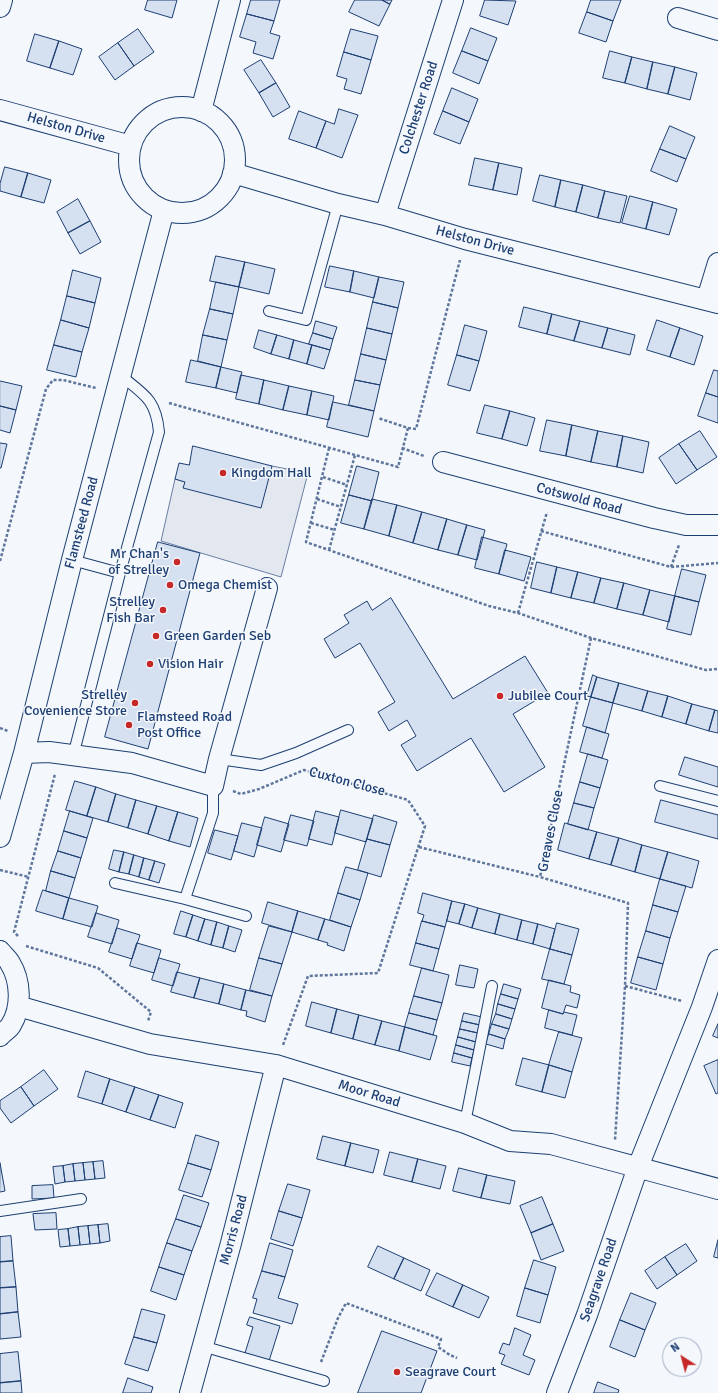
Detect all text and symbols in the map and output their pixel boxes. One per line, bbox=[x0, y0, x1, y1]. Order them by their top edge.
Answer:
street label: Colchester Road bbox=[396, 59, 442, 157]
street label: Helston Drive bbox=[25, 109, 107, 147]
street label: Helston Drive bbox=[434, 222, 516, 260]
place label: Kingdom Hall bbox=[231, 465, 312, 481]
marker: Kingdom Hall bbox=[218, 468, 228, 478]
street label: Flamsteed Road bbox=[62, 475, 102, 571]
street label: Cotswold Road bbox=[534, 479, 624, 519]
place label: Mr Chan's of Strelley bbox=[108, 546, 169, 578]
marker: Mr Chan's of Strelley bbox=[172, 557, 182, 567]
place label: Omega Chemist bbox=[178, 577, 272, 593]
marker: Omega Chemist bbox=[165, 580, 175, 590]
place label: Strelley Fish Bar bbox=[106, 594, 155, 626]
marker: Strelley Fish Bar bbox=[158, 605, 168, 615]
place label: Green Garden Seb bbox=[164, 628, 271, 644]
marker: Green Garden Seb bbox=[151, 631, 161, 641]
place label: Vision Hair bbox=[158, 656, 223, 672]
marker: Vision Hair bbox=[145, 659, 155, 669]
place label: Strelley Covenience Store bbox=[24, 687, 127, 720]
place label: Jubilee Court bbox=[508, 688, 588, 704]
marker: Jubilee Court bbox=[495, 691, 505, 701]
marker: Strelley Covenience Store bbox=[130, 698, 140, 708]
place label: Flamsteed Road Post Office bbox=[137, 709, 232, 742]
marker: Flamsteed Road Post Office bbox=[124, 720, 134, 730]
street label: Cuxton Close bbox=[307, 764, 387, 800]
street label: Greaves Close bbox=[535, 789, 567, 873]
street label: Moor Road bbox=[336, 1077, 402, 1111]
street label: Morris Road bbox=[217, 1193, 251, 1267]
street label: Seagrave Road bbox=[577, 1236, 621, 1324]
north arrow bbox=[662, 1337, 702, 1377]
text: N bbox=[668, 1340, 682, 1355]
place label: Seagrave Court bbox=[405, 1364, 496, 1380]
marker: Seagrave Court bbox=[392, 1367, 402, 1377]

